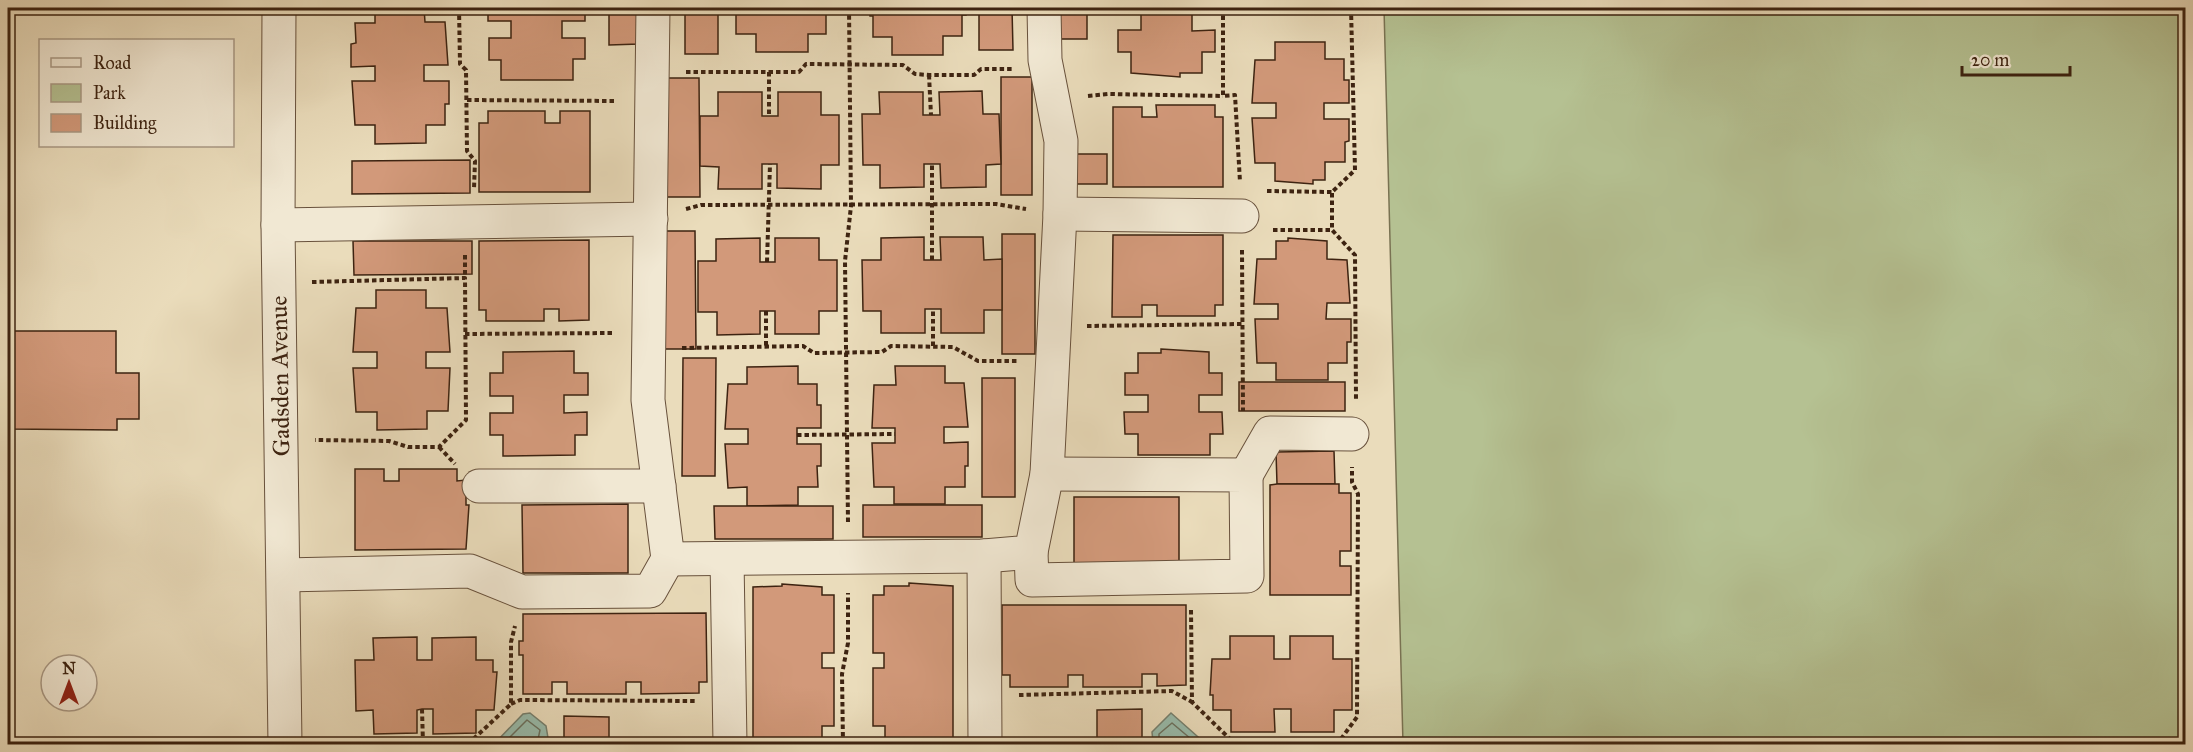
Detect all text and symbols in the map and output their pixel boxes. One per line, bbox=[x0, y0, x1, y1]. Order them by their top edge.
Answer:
legend bbox=[39, 39, 234, 147]
scale bar bbox=[1962, 39, 2070, 77]
text: 20 m bbox=[1971, 49, 2009, 71]
text: Road bbox=[93, 52, 131, 74]
text: Park bbox=[93, 82, 126, 104]
text: Building bbox=[93, 112, 157, 135]
street label: Gadsden Avenue bbox=[264, 295, 296, 457]
north arrow bbox=[39, 653, 99, 713]
text: N bbox=[62, 659, 76, 678]

